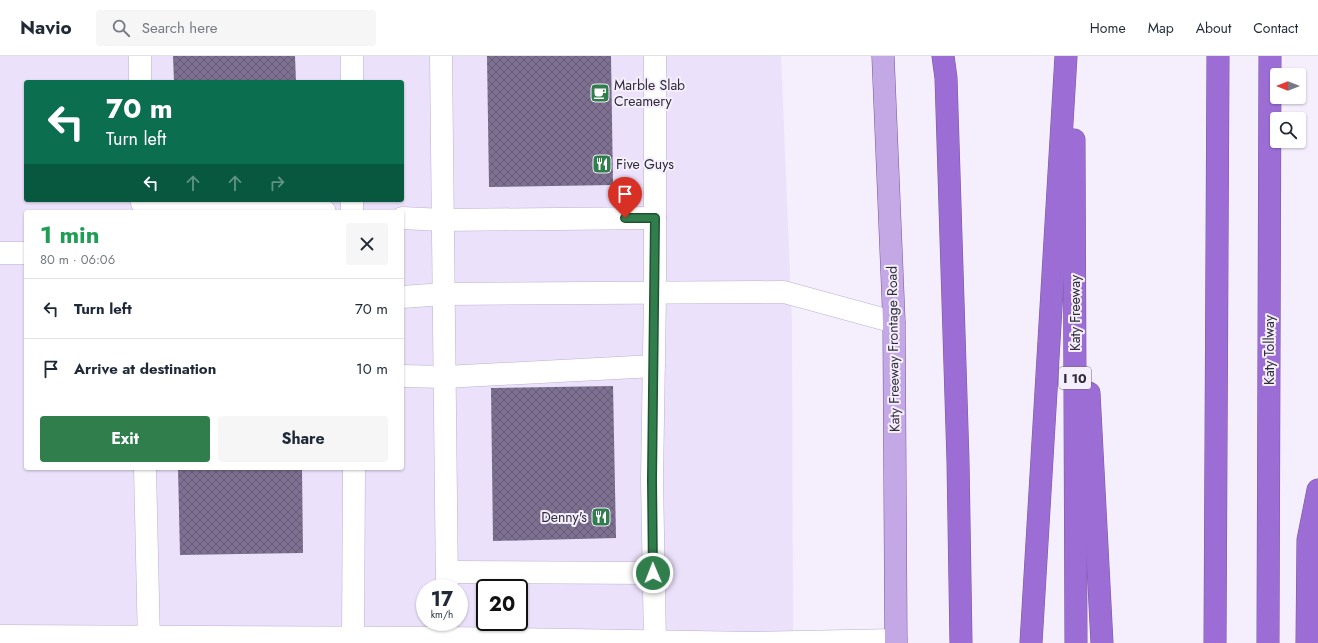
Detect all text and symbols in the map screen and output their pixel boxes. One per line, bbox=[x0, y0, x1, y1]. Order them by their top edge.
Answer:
search box bbox=[96, 10, 376, 46]
text: Navio bbox=[20, 14, 72, 41]
icon: search bbox=[110, 17, 132, 39]
text: Search here bbox=[142, 17, 218, 39]
text: Home bbox=[1090, 18, 1126, 38]
text: Map bbox=[1148, 18, 1174, 38]
text: About bbox=[1196, 18, 1231, 38]
text: Contact bbox=[1253, 18, 1298, 38]
north arrow bbox=[1270, 68, 1306, 104]
map controls bbox=[1270, 68, 1306, 148]
place label: Marble Slab Creamery bbox=[614, 75, 685, 111]
cafe icon: Marble Slab Creamery bbox=[589, 82, 611, 104]
text: 70 m bbox=[106, 88, 173, 129]
icon: left bbox=[40, 96, 92, 148]
button: search bbox=[1270, 112, 1306, 148]
text: Turn left bbox=[106, 126, 166, 152]
restaurant icon: Five Guys bbox=[591, 153, 613, 175]
place label: Five Guys bbox=[616, 154, 674, 174]
icon: left bbox=[140, 172, 162, 194]
icon: ahead bbox=[182, 172, 204, 194]
icon: ahead bbox=[224, 172, 246, 194]
icon: right bbox=[266, 172, 288, 194]
pin bbox=[608, 177, 642, 218]
icon: arrive bbox=[614, 183, 636, 205]
text: 1 min bbox=[40, 217, 100, 252]
button: close bbox=[346, 223, 388, 265]
text: 80 m · 06:06 bbox=[40, 250, 115, 269]
street label: Katy Freeway Frontage Road bbox=[882, 266, 904, 432]
street label: Katy Freeway bbox=[1065, 274, 1085, 351]
icon: left bbox=[40, 298, 62, 320]
text: Turn left bbox=[74, 298, 132, 320]
text: 70 m bbox=[355, 298, 388, 320]
street label: Katy Tollway bbox=[1259, 314, 1279, 385]
icon: arrive bbox=[40, 358, 62, 380]
text: Arrive at destination bbox=[74, 358, 216, 380]
text: 10 m bbox=[356, 358, 388, 380]
road number: I 10 bbox=[1059, 367, 1091, 389]
button: Exit bbox=[40, 416, 210, 462]
button: Share bbox=[218, 416, 388, 462]
restaurant icon: Denny's bbox=[590, 506, 612, 528]
place label: Denny's bbox=[541, 507, 587, 527]
position arrow bbox=[632, 552, 674, 594]
speed limit sign: 20 bbox=[476, 579, 528, 631]
text: 17 bbox=[431, 585, 453, 614]
text: km/h bbox=[431, 607, 453, 622]

